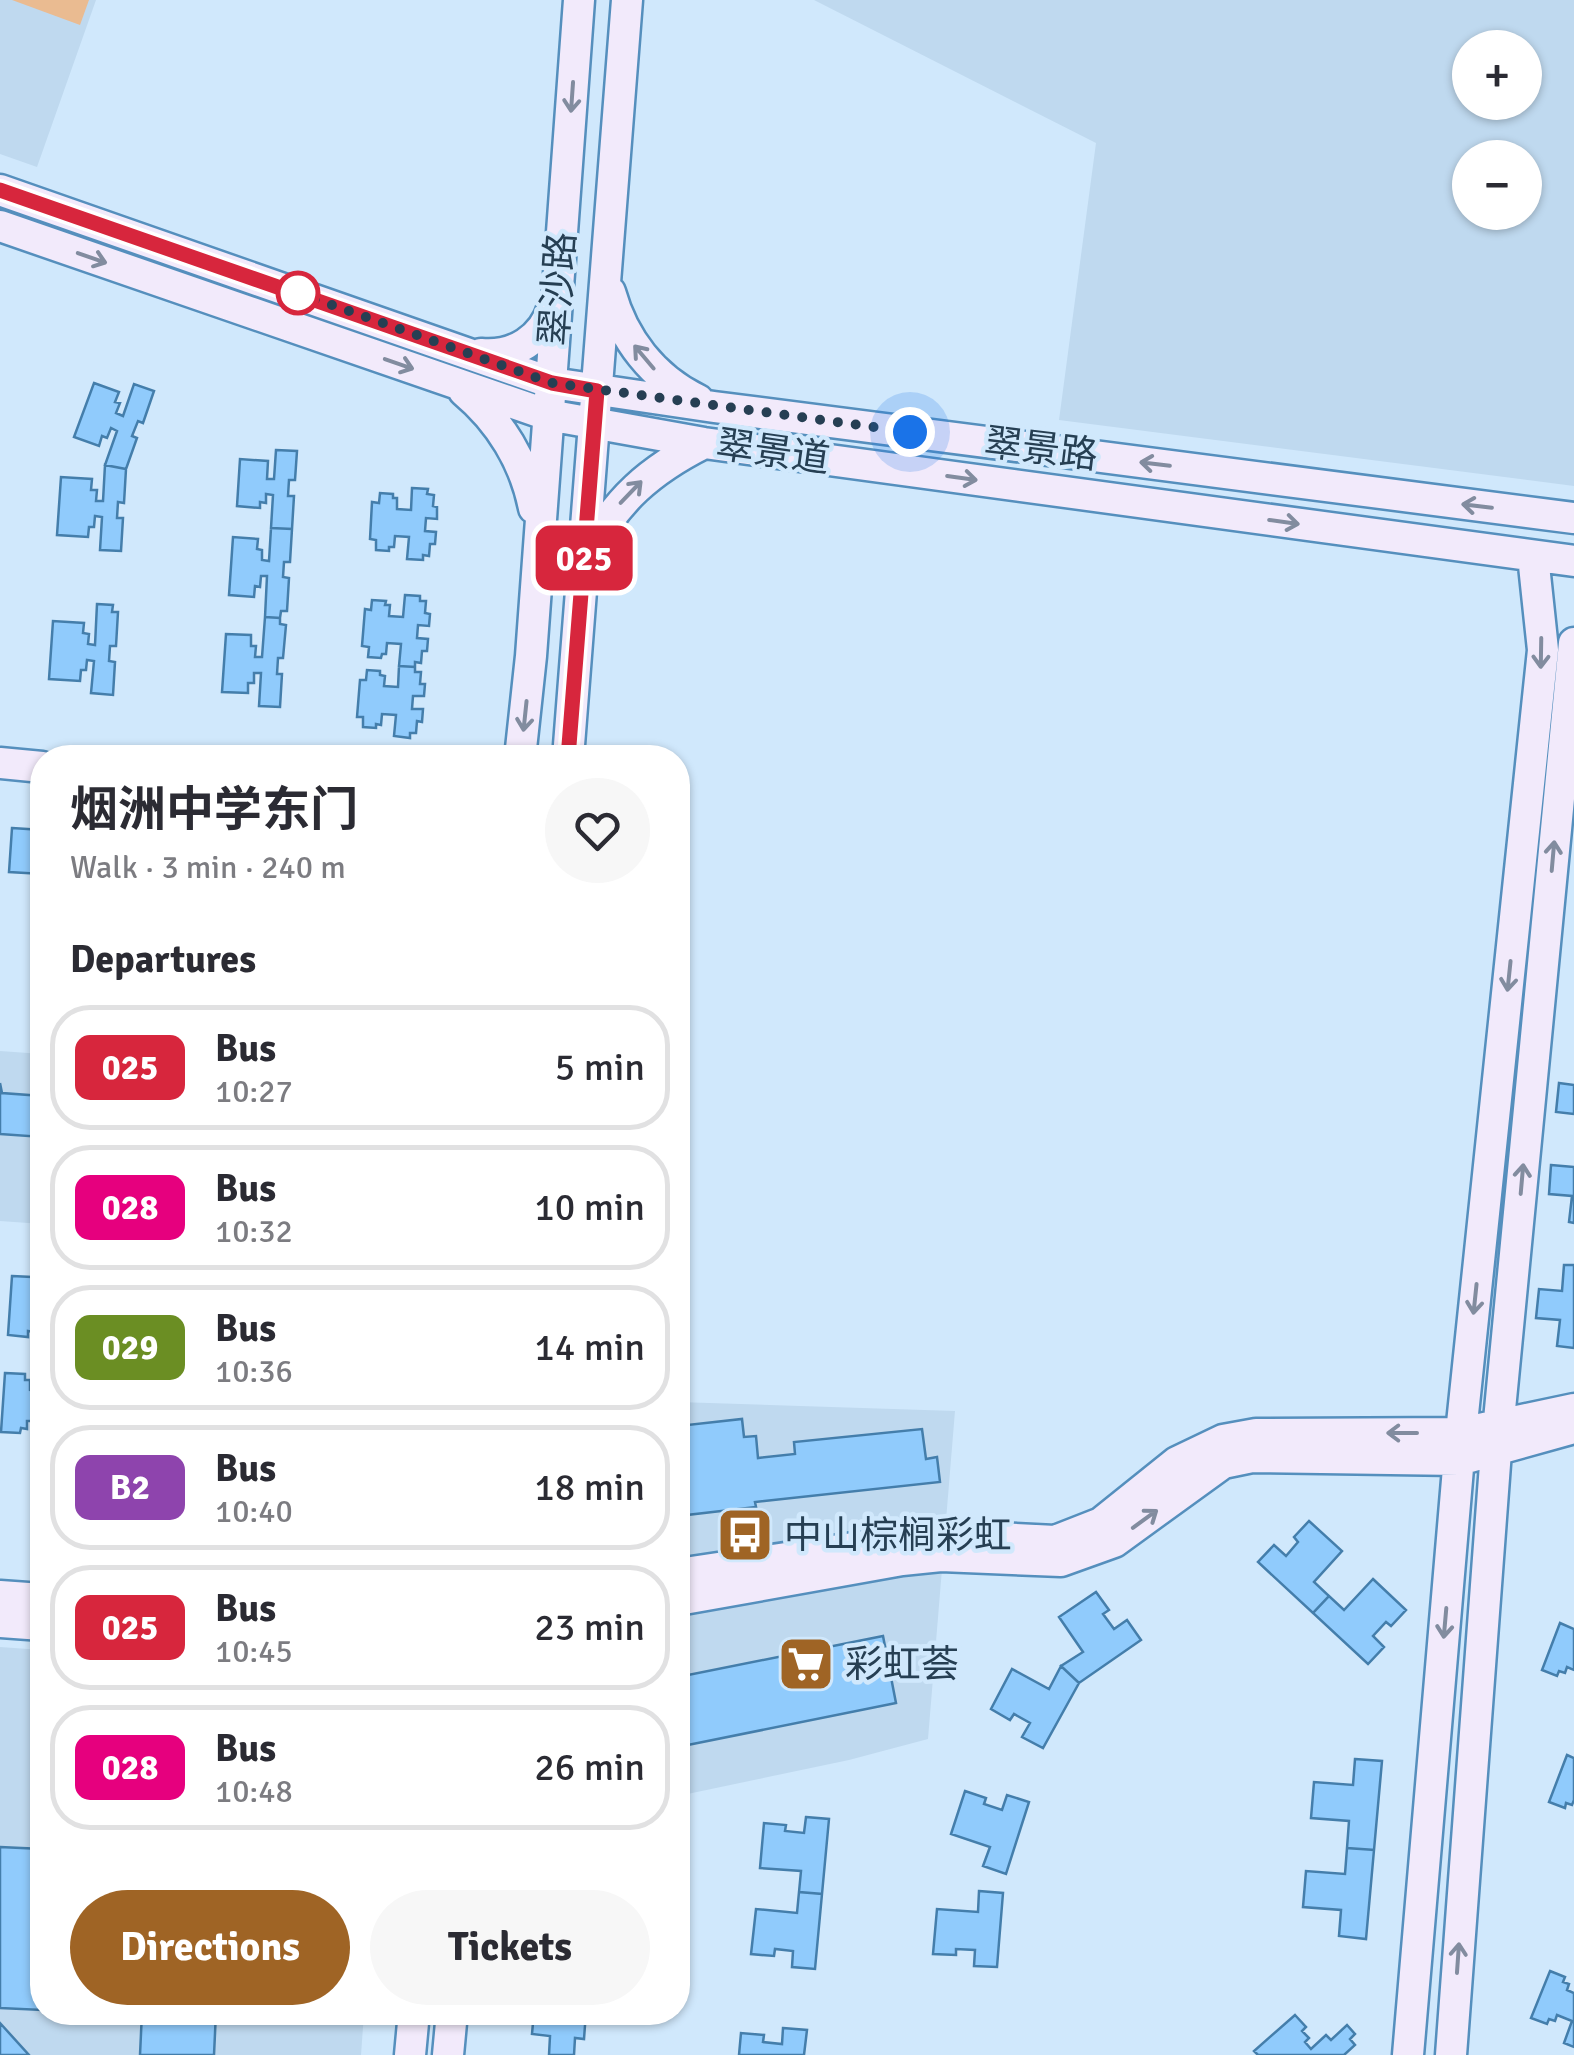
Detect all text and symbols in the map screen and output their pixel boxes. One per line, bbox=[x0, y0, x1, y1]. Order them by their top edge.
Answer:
map controls bbox=[1452, 30, 1542, 230]
button: + bbox=[1452, 30, 1542, 120]
one-way arrow bbox=[562, 81, 581, 113]
button: − bbox=[1452, 140, 1542, 230]
street label: 翠沙路 bbox=[531, 230, 585, 348]
one-way arrow bbox=[76, 250, 107, 268]
unlabelled marker bbox=[277, 272, 319, 314]
one-way arrow bbox=[633, 345, 655, 371]
one-way arrow bbox=[383, 356, 414, 374]
your location bbox=[885, 407, 935, 457]
street label: 翠景路 bbox=[982, 419, 1100, 479]
street label: 翠景道 bbox=[713, 421, 833, 483]
one-way arrow bbox=[1139, 454, 1172, 473]
one-way arrow bbox=[945, 469, 977, 488]
one-way arrow bbox=[619, 481, 643, 505]
one-way arrow bbox=[1462, 496, 1494, 514]
one-way arrow bbox=[1267, 513, 1299, 532]
line badge: 025 bbox=[526, 526, 642, 590]
text: 025 bbox=[556, 537, 612, 580]
one-way arrow bbox=[1532, 636, 1550, 668]
one-way arrow bbox=[515, 699, 534, 731]
button: heart bbox=[545, 778, 650, 883]
text: 烟洲中学东门 bbox=[70, 781, 358, 840]
one-way arrow bbox=[1544, 840, 1563, 872]
text: Walk · 3 min · 240 m bbox=[70, 848, 346, 887]
text: Departures bbox=[70, 936, 256, 983]
one-way arrow bbox=[1499, 959, 1518, 992]
text: Bus bbox=[215, 1025, 276, 1072]
text: 5 min bbox=[555, 1044, 645, 1091]
text: 025 bbox=[102, 1046, 158, 1089]
text: 10:27 bbox=[215, 1072, 293, 1111]
one-way arrow bbox=[1513, 1164, 1532, 1196]
text: Bus bbox=[215, 1165, 276, 1212]
text: 10 min bbox=[534, 1184, 645, 1231]
text: 028 bbox=[102, 1186, 158, 1229]
text: 10:32 bbox=[215, 1212, 293, 1251]
one-way arrow bbox=[1465, 1283, 1484, 1315]
text: Bus bbox=[215, 1305, 276, 1352]
text: 14 min bbox=[534, 1324, 645, 1371]
text: 029 bbox=[102, 1326, 158, 1369]
text: 10:36 bbox=[215, 1352, 293, 1391]
one-way arrow bbox=[1387, 1424, 1419, 1443]
text: Bus bbox=[215, 1445, 276, 1492]
text: 18 min bbox=[534, 1464, 645, 1511]
text: B2 bbox=[110, 1466, 150, 1509]
text: 10:40 bbox=[215, 1492, 293, 1531]
bus stop icon: 中山棕榈彩虹 bbox=[715, 1505, 775, 1565]
one-way arrow bbox=[1131, 1509, 1158, 1530]
place label: 中山棕榈彩虹 bbox=[784, 1512, 1012, 1559]
text: Bus bbox=[215, 1585, 276, 1632]
text: 23 min bbox=[534, 1604, 645, 1651]
text: 025 bbox=[102, 1606, 158, 1649]
one-way arrow bbox=[1436, 1606, 1455, 1638]
text: 10:45 bbox=[215, 1632, 293, 1671]
supermarket icon: 彩虹荟 bbox=[776, 1634, 836, 1694]
place label: 彩虹荟 bbox=[845, 1641, 959, 1688]
text: Bus bbox=[215, 1725, 276, 1772]
text: 26 min bbox=[534, 1744, 645, 1791]
text: 028 bbox=[102, 1746, 158, 1789]
text: 10:48 bbox=[215, 1772, 293, 1811]
button: Directions bbox=[70, 1890, 350, 2005]
button: Tickets bbox=[370, 1890, 650, 2005]
one-way arrow bbox=[1449, 1942, 1468, 1974]

